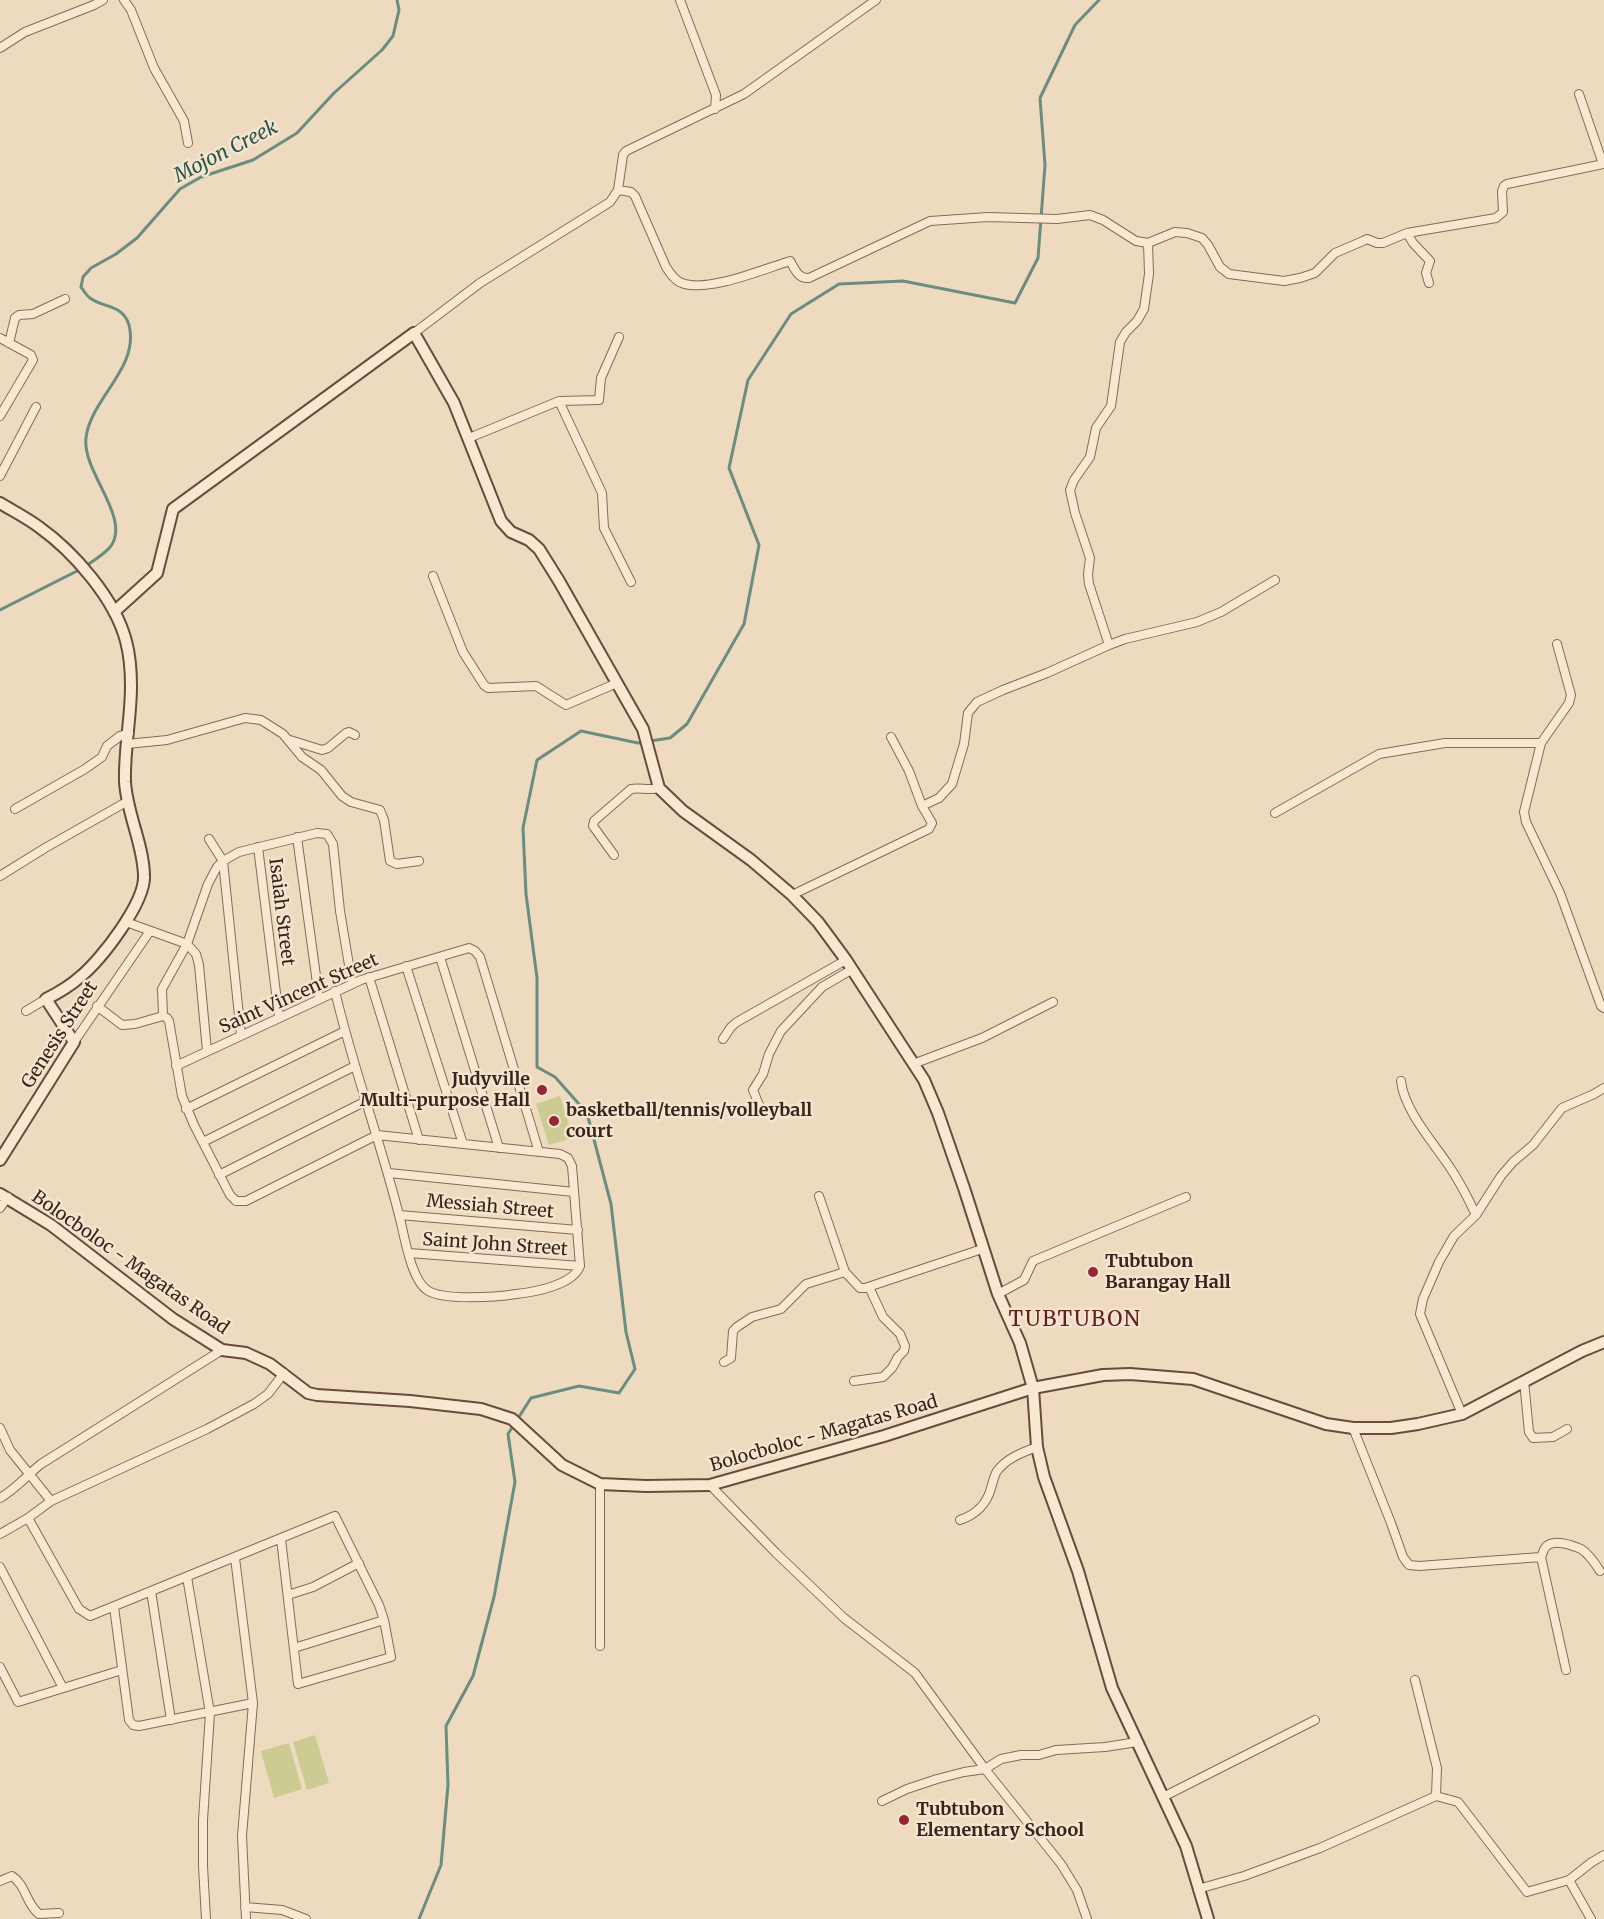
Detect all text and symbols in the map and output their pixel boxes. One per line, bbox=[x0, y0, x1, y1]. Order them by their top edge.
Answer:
water label: Mojon Creek bbox=[170, 116, 282, 188]
street label: Isaiah Street bbox=[264, 857, 298, 967]
street label: Saint Vincent Street bbox=[216, 949, 382, 1039]
street label: Genesis Street bbox=[17, 977, 103, 1093]
place label: Judyville Multi-purpose Hall bbox=[360, 1069, 530, 1112]
marker: Judyville Multi-purpose Hall bbox=[535, 1083, 549, 1097]
place label: basketball/tennis/volleyball court bbox=[566, 1100, 812, 1142]
marker: basketball/tennis/volleyball court bbox=[547, 1114, 561, 1128]
street label: Bolocboloc - Magatas Road bbox=[27, 1187, 233, 1339]
street label: Messiah Street bbox=[425, 1191, 555, 1223]
street label: Saint John Street bbox=[422, 1229, 568, 1261]
place label: Tubtubon Barangay Hall bbox=[1105, 1251, 1231, 1294]
marker: Tubtubon Barangay Hall bbox=[1086, 1265, 1100, 1279]
district label: TUBTUBON bbox=[1009, 1307, 1141, 1333]
street label: Bolocboloc - Magatas Road bbox=[708, 1391, 940, 1477]
place label: Tubtubon Elementary School bbox=[916, 1799, 1084, 1842]
marker: Tubtubon Elementary School bbox=[897, 1813, 911, 1827]

